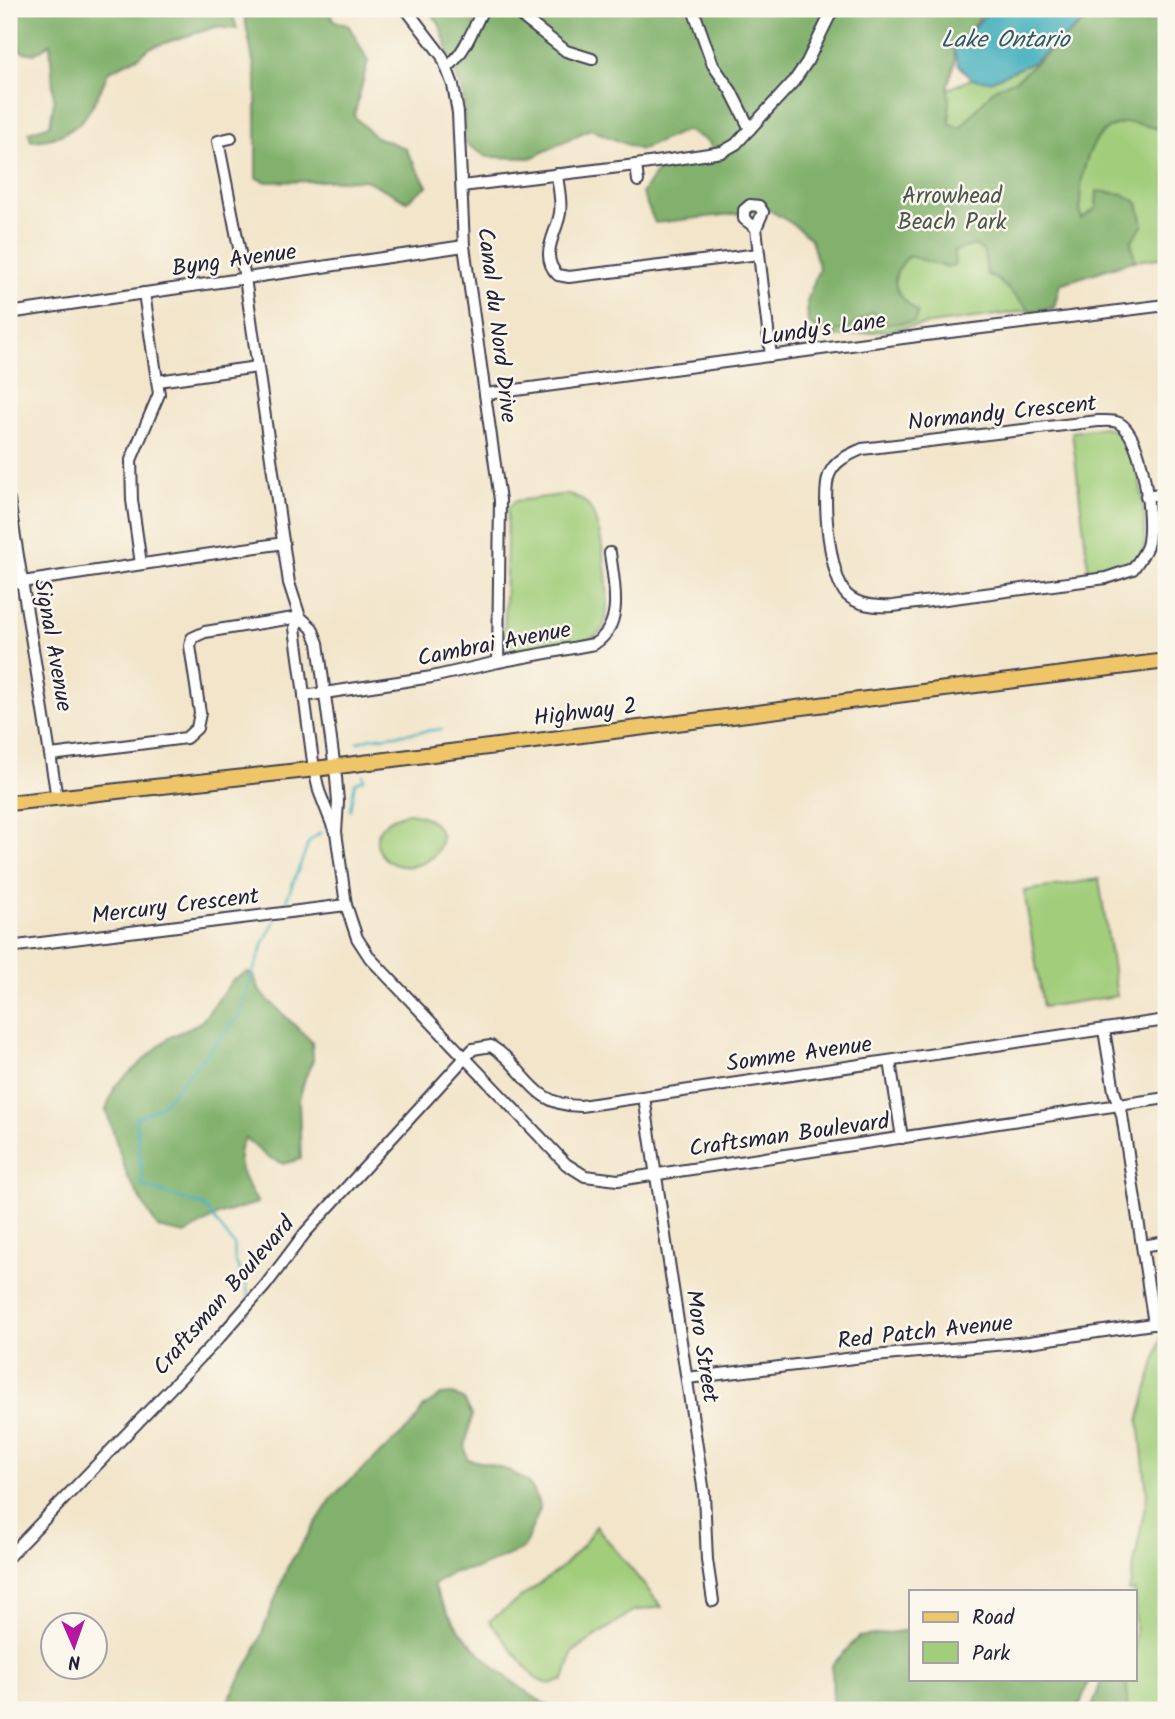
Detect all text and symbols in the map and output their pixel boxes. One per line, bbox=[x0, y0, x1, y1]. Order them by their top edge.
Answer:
water label: Lake Ontario bbox=[941, 21, 1071, 60]
park label: Arrowhead Beach Park bbox=[897, 179, 1007, 241]
street label: Canal du Nord Drive bbox=[466, 226, 526, 425]
street label: Byng Avenue bbox=[170, 234, 299, 288]
street label: Lundy's Lane bbox=[758, 303, 888, 357]
street label: Normandy Crescent bbox=[906, 386, 1100, 442]
street label: Signal Avenue bbox=[23, 576, 81, 715]
street label: Cambrai Avenue bbox=[414, 612, 574, 677]
street label: Highway 2 bbox=[532, 689, 639, 737]
street label: Mercury Crescent bbox=[90, 879, 262, 935]
street label: Somme Avenue bbox=[724, 1027, 874, 1083]
street label: Craftsman Boulevard bbox=[687, 1104, 892, 1168]
street label: Craftsman Boulevard bbox=[145, 1208, 305, 1384]
street label: Moro Street bbox=[674, 1287, 728, 1407]
street label: Red Patch Avenue bbox=[836, 1306, 1015, 1360]
legend bbox=[909, 1590, 1136, 1680]
text: Road bbox=[972, 1602, 1015, 1635]
north arrow bbox=[38, 1610, 108, 1680]
text: Park bbox=[972, 1638, 1010, 1671]
text: N bbox=[68, 1646, 81, 1676]

